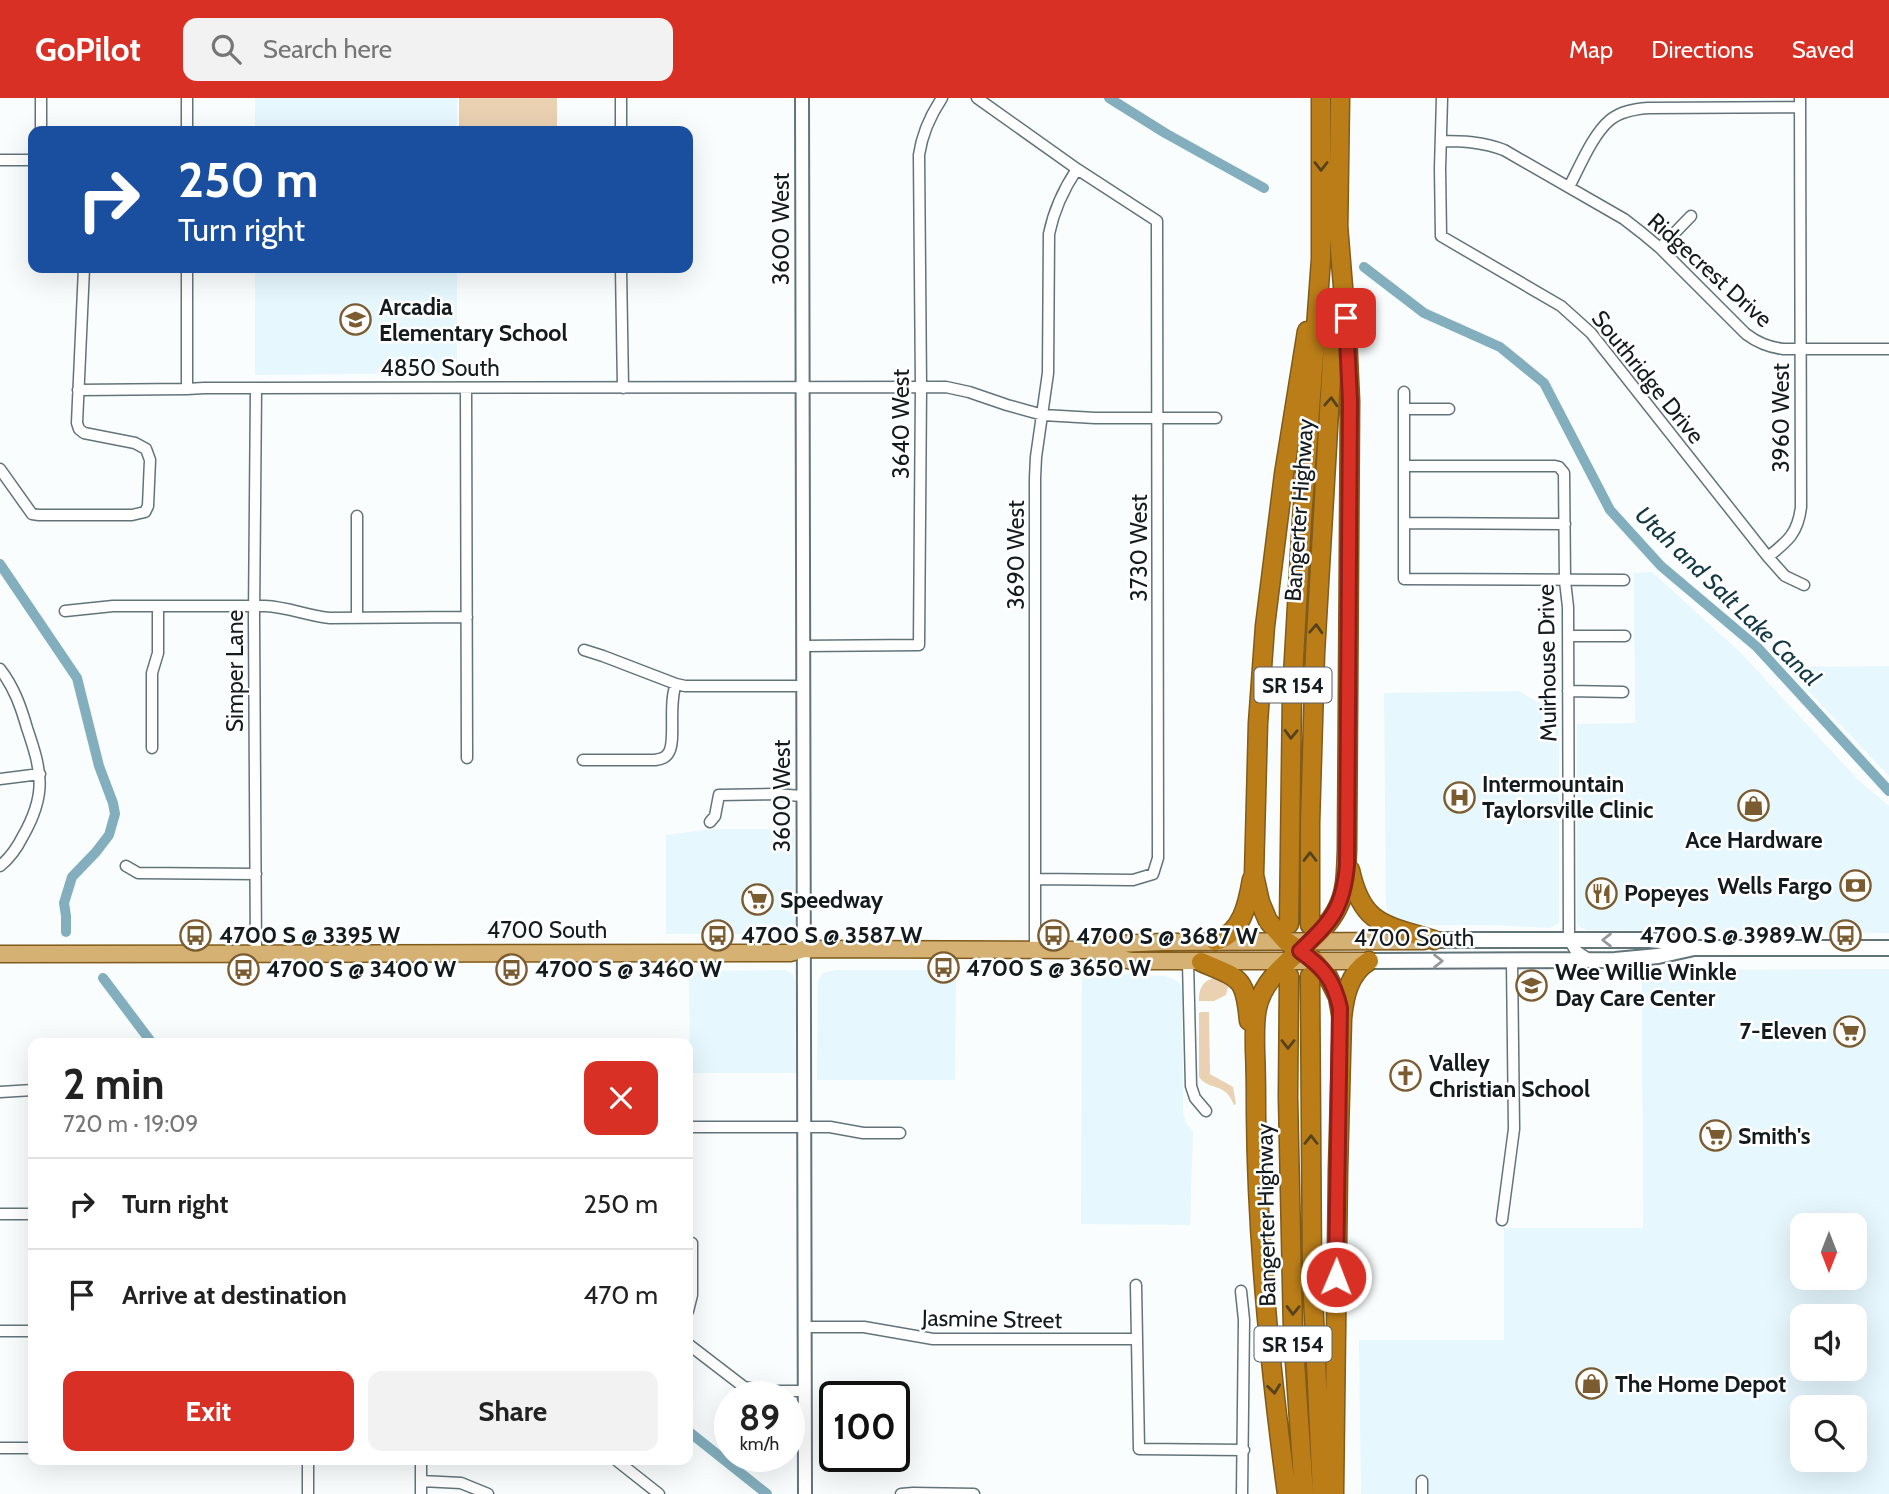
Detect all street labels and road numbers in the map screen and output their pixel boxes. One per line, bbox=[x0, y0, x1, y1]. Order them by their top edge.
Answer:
street label: 3600 West bbox=[767, 172, 795, 285]
street label: Ridgecrest Drive bbox=[1642, 207, 1778, 333]
street label: Southridge Drive bbox=[1586, 305, 1710, 449]
street label: 4850 South bbox=[380, 354, 500, 382]
street label: 3960 West bbox=[1767, 363, 1795, 473]
street label: 3640 West bbox=[887, 369, 915, 479]
street label: Bangerter Highway bbox=[1279, 417, 1319, 602]
street label: 3730 West bbox=[1125, 494, 1153, 602]
street label: 3690 West bbox=[1002, 500, 1030, 610]
street label: Muirhouse Drive bbox=[1532, 584, 1562, 742]
street label: Simper Lane bbox=[221, 609, 249, 732]
road number: SR 154 bbox=[1254, 668, 1332, 702]
street label: 3600 West bbox=[768, 739, 796, 852]
street label: 4700 South bbox=[487, 916, 607, 944]
street label: 4700 South bbox=[1354, 924, 1474, 952]
street label: Bangerter Highway bbox=[1250, 1123, 1282, 1307]
street label: Jasmine Street bbox=[921, 1304, 1063, 1334]
road number: SR 154 bbox=[1254, 1326, 1332, 1362]

